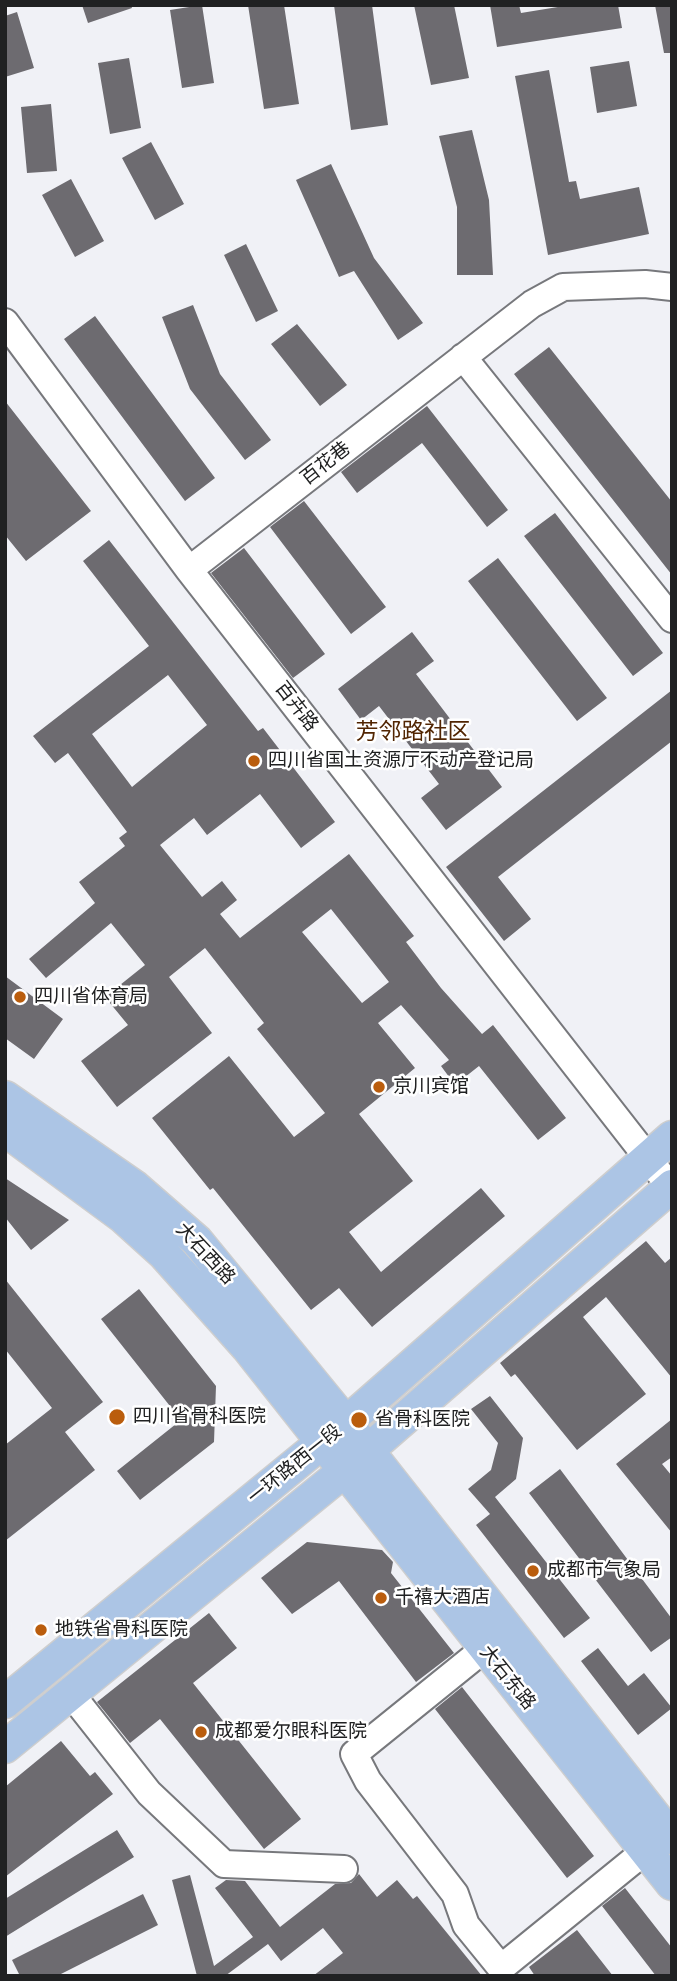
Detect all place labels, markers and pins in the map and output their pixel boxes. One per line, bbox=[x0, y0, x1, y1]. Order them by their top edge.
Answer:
place label: 四川省国土资源厅不动产登记局 bbox=[268, 750, 534, 772]
marker: 四川省国土资源厅不动产登记局 bbox=[246, 753, 262, 769]
place label: 四川省体育局 bbox=[34, 986, 148, 1008]
marker: 四川省体育局 bbox=[12, 989, 28, 1005]
place label: 京川宾馆 bbox=[393, 1076, 469, 1098]
marker: 京川宾馆 bbox=[371, 1079, 387, 1095]
place label: 四川省骨科医院 bbox=[133, 1406, 266, 1428]
marker: 四川省骨科医院 bbox=[107, 1407, 127, 1427]
place label: 省骨科医院 bbox=[375, 1409, 470, 1431]
marker: 省骨科医院 bbox=[349, 1410, 369, 1430]
place label: 成都市气象局 bbox=[547, 1560, 661, 1582]
marker: 成都市气象局 bbox=[525, 1563, 541, 1579]
place label: 千禧大酒店 bbox=[395, 1587, 490, 1609]
marker: 千禧大酒店 bbox=[373, 1590, 389, 1606]
place label: 地铁省骨科医院 bbox=[55, 1619, 188, 1641]
marker: 地铁省骨科医院 bbox=[33, 1622, 49, 1638]
place label: 成都爱尔眼科医院 bbox=[215, 1721, 367, 1743]
marker: 成都爱尔眼科医院 bbox=[193, 1724, 209, 1740]

